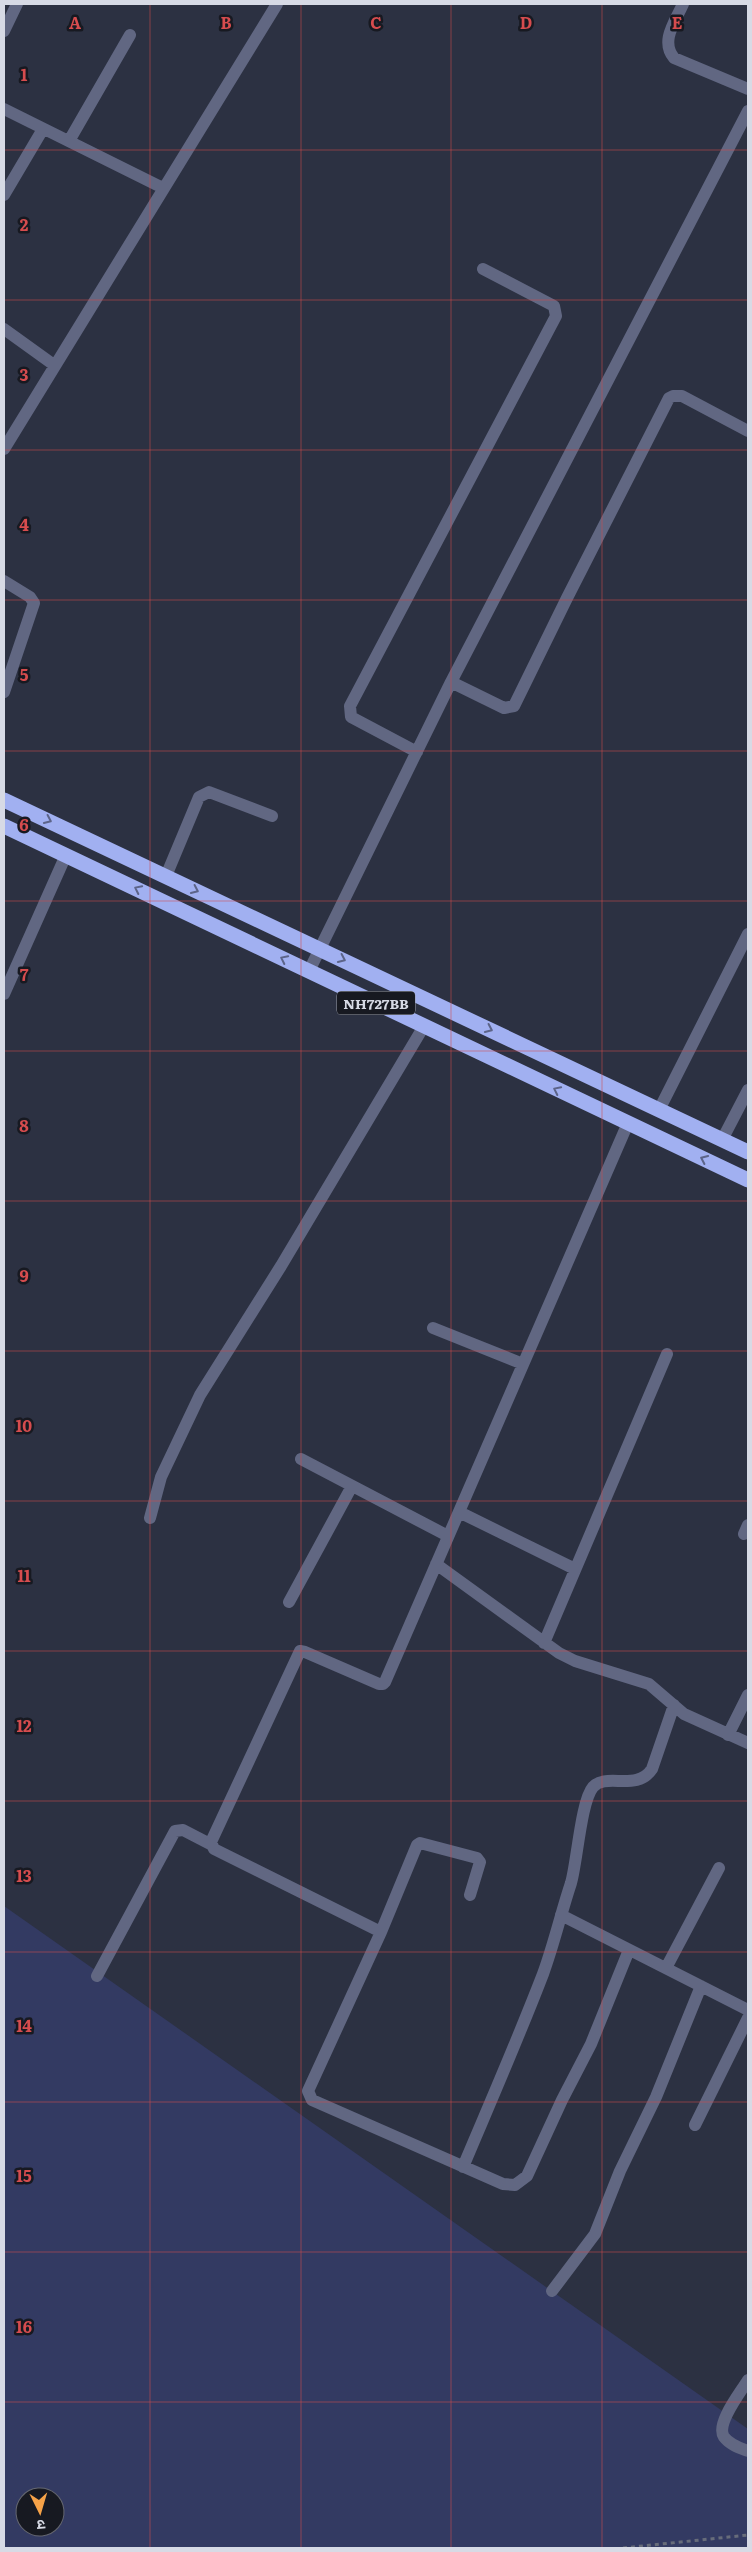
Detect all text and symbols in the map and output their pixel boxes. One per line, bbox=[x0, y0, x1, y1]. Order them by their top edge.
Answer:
text: A bbox=[69, 10, 81, 34]
text: B bbox=[220, 10, 232, 34]
text: C bbox=[370, 10, 382, 34]
text: D bbox=[520, 10, 532, 34]
text: E bbox=[672, 10, 683, 34]
text: 1 bbox=[21, 62, 28, 86]
text: 2 bbox=[20, 212, 29, 236]
text: 3 bbox=[20, 362, 29, 386]
text: 4 bbox=[19, 512, 29, 536]
text: 5 bbox=[20, 662, 29, 686]
text: 6 bbox=[19, 812, 29, 836]
one-way arrow bbox=[43, 814, 52, 825]
one-way arrow bbox=[190, 883, 199, 894]
one-way arrow bbox=[134, 885, 143, 895]
one-way arrow bbox=[337, 953, 346, 963]
one-way arrow bbox=[280, 955, 289, 965]
text: 7 bbox=[20, 962, 29, 986]
road number: NH727BB bbox=[337, 991, 415, 1014]
one-way arrow bbox=[483, 1023, 492, 1033]
one-way arrow bbox=[553, 1085, 562, 1096]
text: 8 bbox=[19, 1113, 29, 1137]
one-way arrow bbox=[700, 1155, 709, 1165]
text: 9 bbox=[19, 1263, 29, 1287]
text: 10 bbox=[16, 1413, 32, 1437]
text: 11 bbox=[17, 1563, 31, 1587]
text: 12 bbox=[16, 1713, 32, 1737]
text: 13 bbox=[16, 1863, 32, 1887]
text: 14 bbox=[16, 2013, 32, 2037]
text: 15 bbox=[16, 2163, 32, 2187]
text: 16 bbox=[16, 2314, 32, 2338]
north arrow bbox=[15, 2487, 65, 2537]
text: उ bbox=[35, 2516, 46, 2536]

